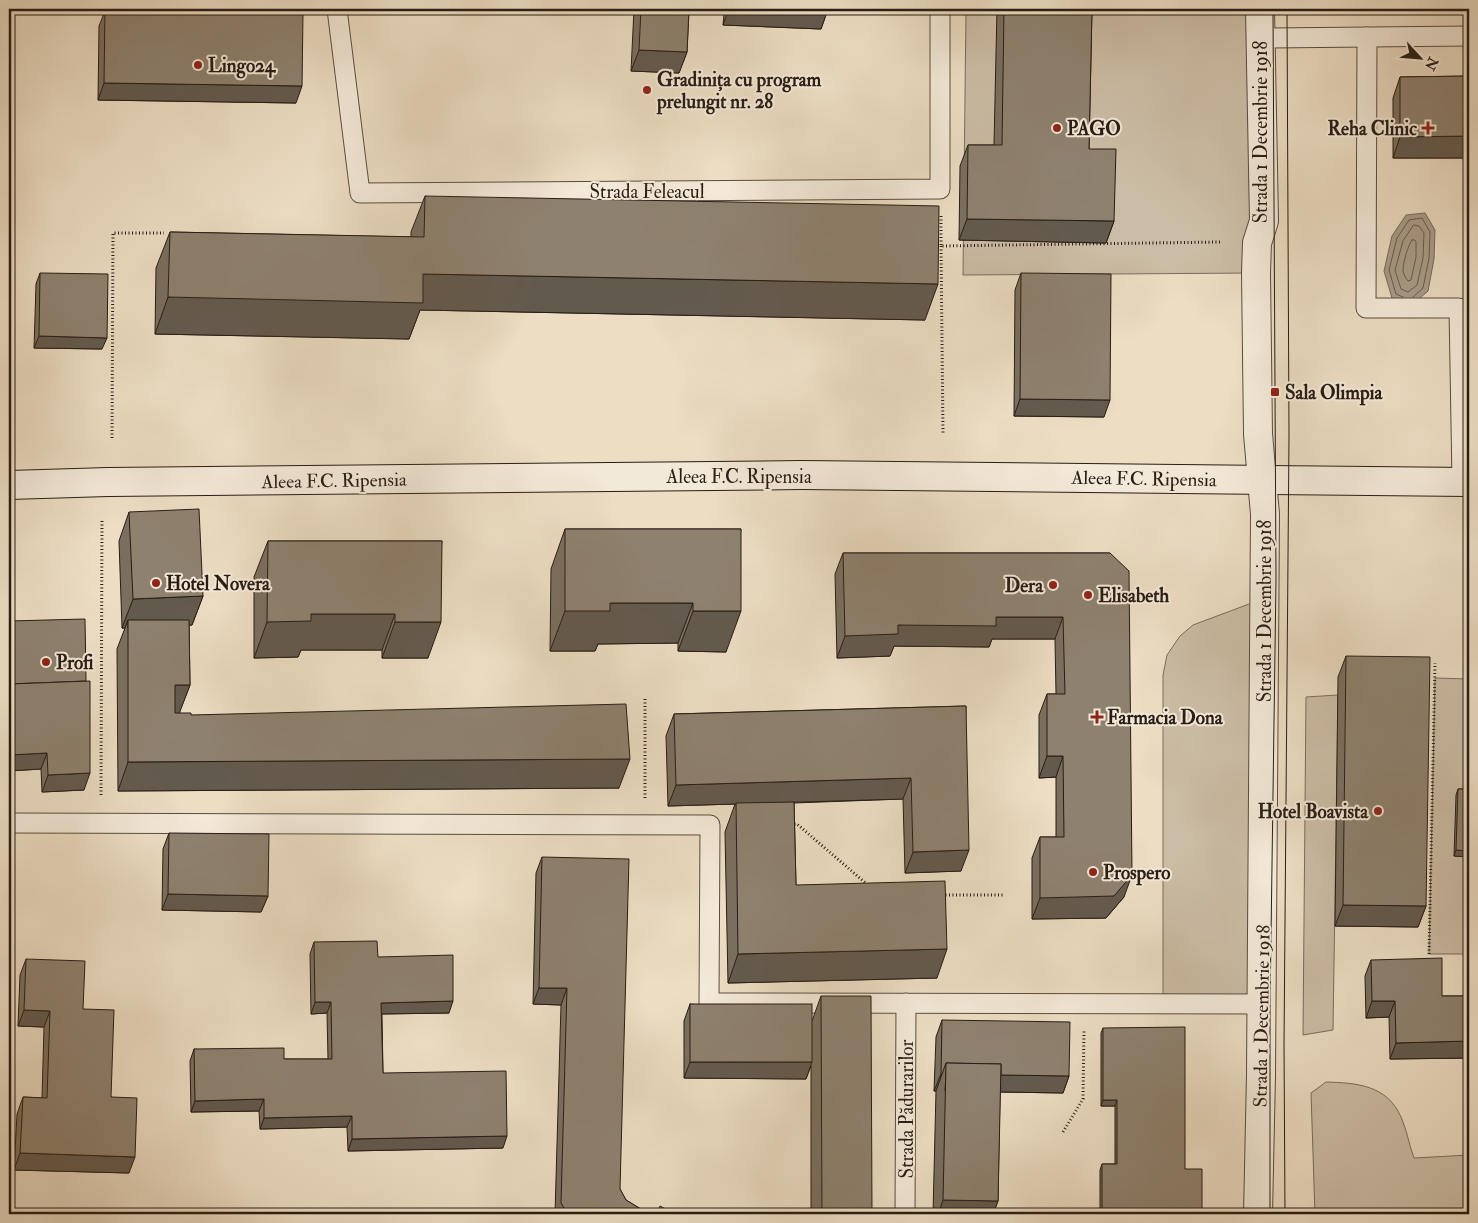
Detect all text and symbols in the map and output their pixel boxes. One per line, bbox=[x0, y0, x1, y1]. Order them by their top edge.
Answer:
north arrow bbox=[1396, 32, 1446, 82]
street label: Strada 1 Decembrie 1918 bbox=[1249, 41, 1273, 223]
text: N bbox=[1421, 53, 1442, 73]
place label: Lingo24 bbox=[208, 54, 277, 79]
marker: Lingo24 bbox=[192, 59, 204, 71]
place label: Gradinița cu program prelungit nr. 28 bbox=[656, 68, 822, 115]
marker: Gradinița cu program prelungit nr. 28 bbox=[641, 84, 653, 96]
place label: PAGO bbox=[1067, 117, 1121, 141]
place label: Reha Clinic bbox=[1328, 117, 1417, 141]
marker: Reha Clinic bbox=[1421, 121, 1435, 135]
marker: PAGO bbox=[1051, 122, 1063, 134]
street label: Strada Feleacul bbox=[589, 180, 705, 204]
place label: Sala Olimpia bbox=[1285, 381, 1384, 406]
marker: Sala Olimpia bbox=[1269, 386, 1281, 398]
street label: Aleea F.C. Ripensia bbox=[665, 465, 812, 490]
street label: Aleea F.C. Ripensia bbox=[1070, 466, 1217, 493]
street label: Aleea F.C. Ripensia bbox=[260, 468, 407, 495]
street label: Strada 1 Decembrie 1918 bbox=[1253, 520, 1277, 702]
place label: Hotel Novera bbox=[166, 572, 271, 596]
place label: Dera bbox=[1005, 574, 1044, 598]
marker: Hotel Novera bbox=[150, 577, 162, 589]
marker: Dera bbox=[1047, 579, 1059, 591]
place label: Elisabeth bbox=[1098, 584, 1169, 608]
marker: Elisabeth bbox=[1082, 589, 1094, 601]
place label: Profi bbox=[56, 651, 94, 675]
marker: Profi bbox=[40, 656, 52, 668]
place label: Farmacia Dona bbox=[1107, 706, 1224, 730]
marker: Farmacia Dona bbox=[1091, 711, 1103, 723]
place label: Hotel Boavista bbox=[1258, 800, 1369, 824]
marker: Hotel Boavista bbox=[1372, 805, 1384, 817]
place label: Prospero bbox=[1103, 861, 1170, 886]
marker: Prospero bbox=[1087, 866, 1099, 878]
street label: Strada 1 Decembrie 1918 bbox=[1248, 924, 1276, 1107]
street label: Strada Pădurarilor bbox=[895, 1040, 919, 1178]

